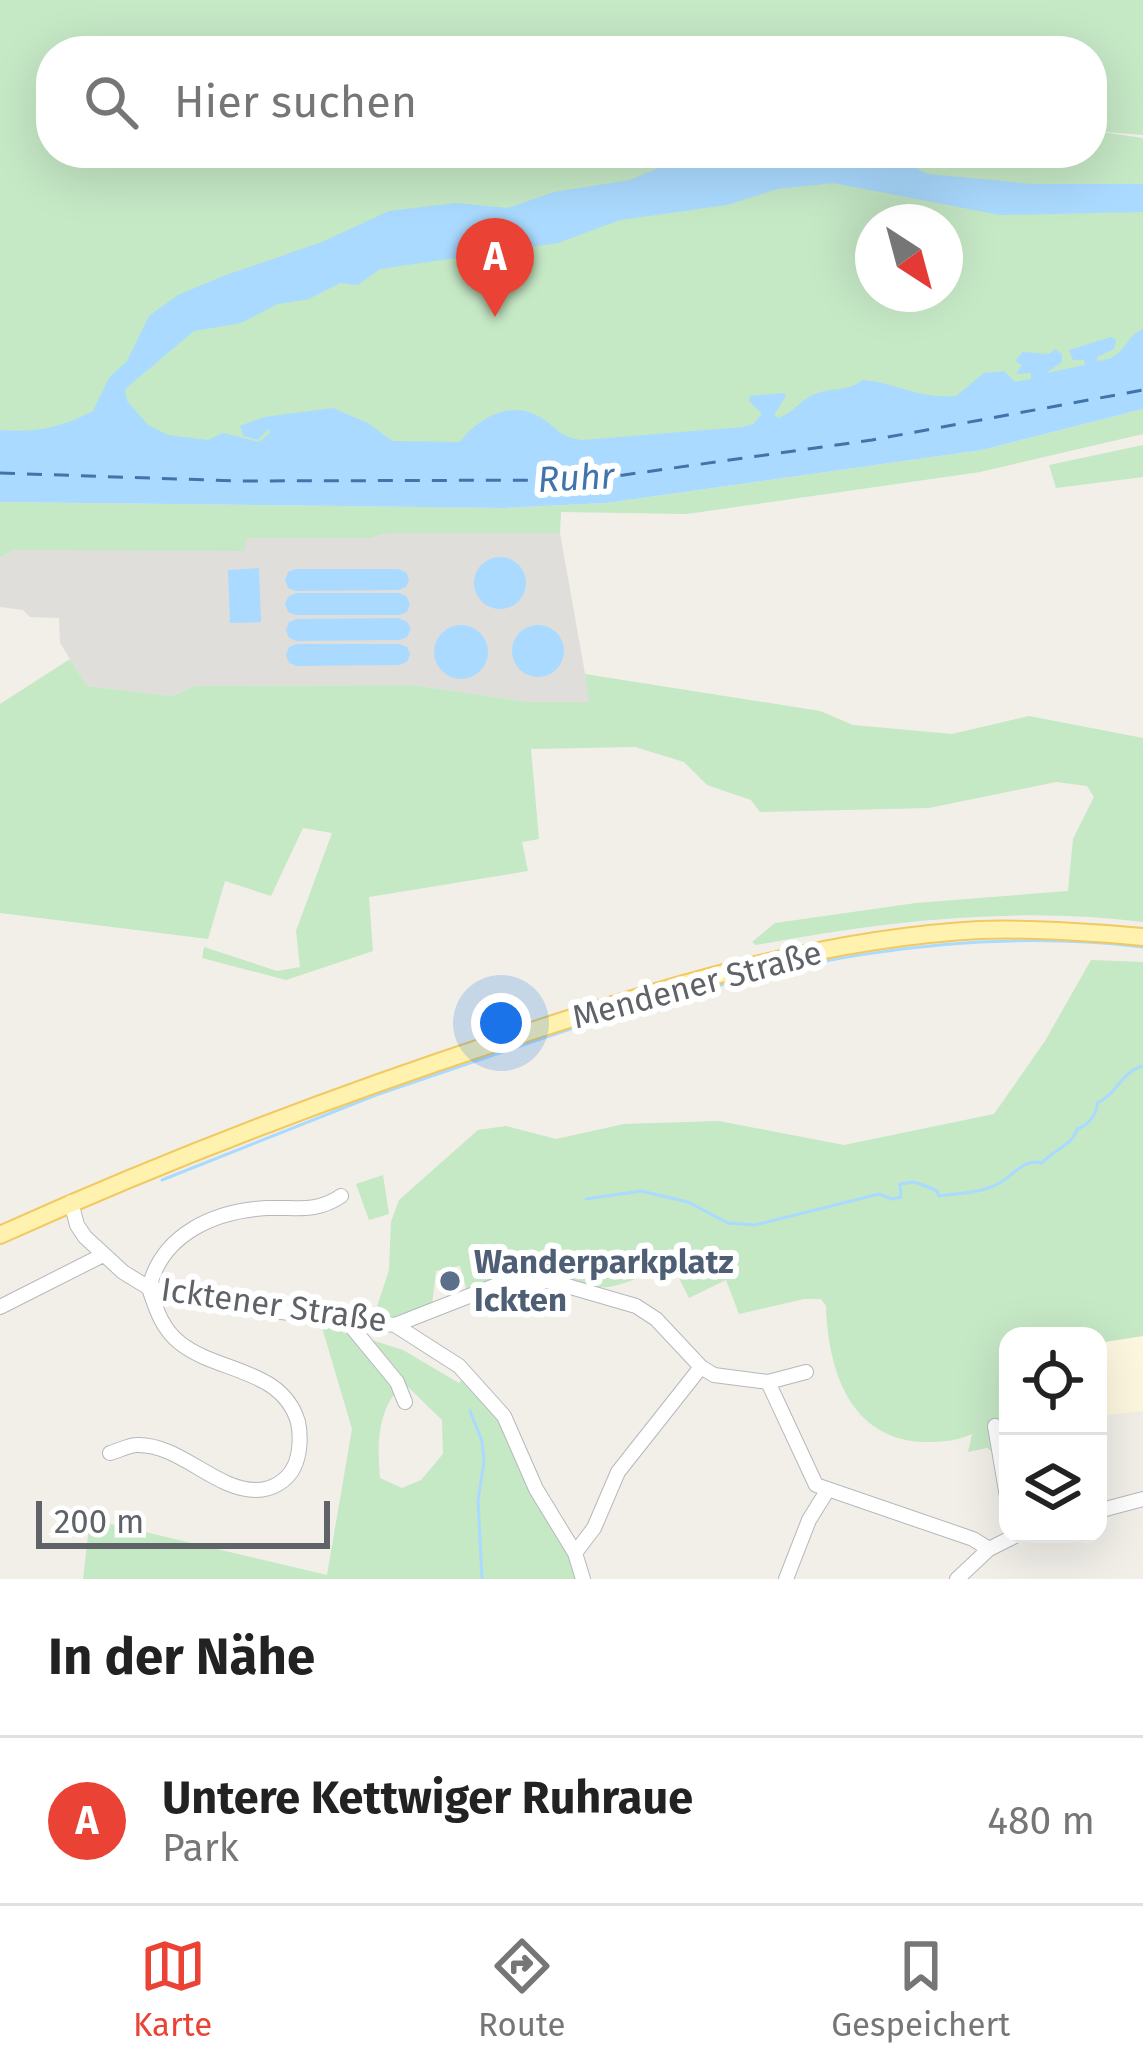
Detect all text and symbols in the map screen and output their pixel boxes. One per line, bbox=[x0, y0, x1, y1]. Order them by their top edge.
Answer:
search box bbox=[36, 36, 1107, 168]
icon: search bbox=[78, 69, 144, 135]
text: Hier suchen bbox=[174, 75, 417, 129]
north arrow bbox=[855, 204, 963, 312]
pin: A bbox=[456, 218, 534, 317]
water label: Ruhr bbox=[536, 454, 617, 502]
street label: Mendener Straße bbox=[568, 932, 826, 1038]
your location bbox=[471, 993, 531, 1053]
place label: Wanderparkplatz Ickten bbox=[474, 1242, 734, 1320]
marker: Wanderparkplatz Ickten bbox=[437, 1268, 463, 1294]
street label: Icktener Straße bbox=[159, 1269, 389, 1341]
map controls bbox=[999, 1327, 1107, 1543]
button: locate bbox=[999, 1327, 1107, 1435]
button: layers bbox=[999, 1435, 1107, 1543]
scale bar bbox=[36, 1495, 330, 1548]
text: 200 m bbox=[54, 1502, 144, 1542]
text: In der Nähe bbox=[48, 1626, 315, 1688]
text: Untere Kettwiger Ruhraue bbox=[162, 1771, 693, 1825]
text: A bbox=[75, 1798, 99, 1844]
text: 480 m bbox=[987, 1798, 1095, 1844]
text: Park bbox=[162, 1825, 239, 1871]
tab: Karte bbox=[133, 1933, 212, 2045]
tab: Route bbox=[478, 1933, 565, 2045]
tab: Gespeichert bbox=[831, 1933, 1010, 2045]

